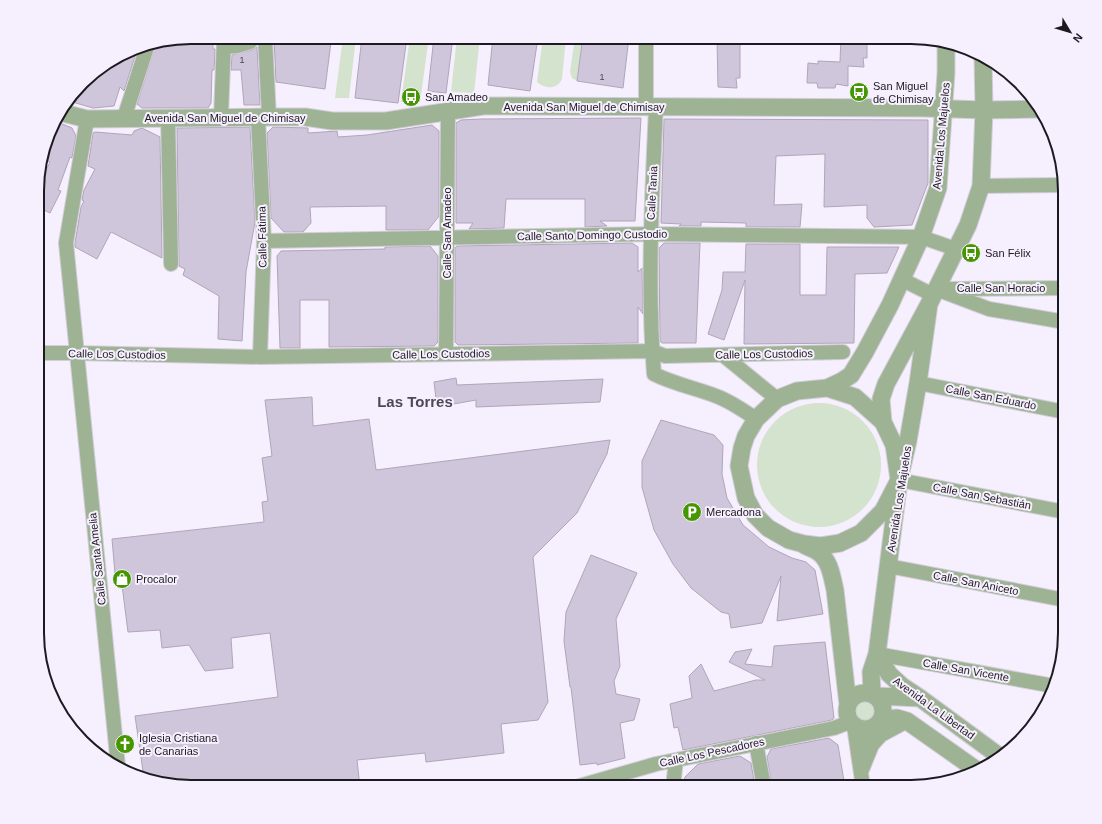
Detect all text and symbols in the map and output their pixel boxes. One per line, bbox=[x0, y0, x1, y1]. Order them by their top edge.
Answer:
north arrow bbox=[1050, 12, 1090, 52]
text: N bbox=[1071, 31, 1085, 45]
house number: 1 bbox=[239, 55, 245, 65]
house number: 1 bbox=[599, 72, 605, 82]
place label: San Miguel de Chimisay bbox=[873, 80, 934, 105]
bus stop icon: San Miguel de Chimisay bbox=[848, 81, 870, 103]
street label: Avenida Los Majuelos bbox=[930, 81, 952, 190]
bus stop icon: San Amadeo bbox=[400, 86, 422, 108]
place label: San Amadeo bbox=[425, 91, 488, 103]
street label: Avenida San Miguel de Chimisay bbox=[503, 101, 665, 113]
street label: Avenida San Miguel de Chimisay bbox=[144, 112, 306, 124]
street label: Calle Tania bbox=[645, 165, 659, 220]
street label: Calle San Amadeo bbox=[441, 187, 453, 279]
street label: Calle Fátima bbox=[255, 205, 269, 268]
street label: Calle Santo Domingo Custodio bbox=[517, 228, 667, 242]
bus stop icon: San Félix bbox=[960, 242, 982, 264]
place label: San Félix bbox=[985, 247, 1031, 259]
street label: Calle San Horacio bbox=[957, 282, 1045, 294]
street label: Calle Los Custodios bbox=[68, 347, 167, 361]
street label: Calle Los Custodios bbox=[392, 347, 491, 361]
street label: Calle Los Custodios bbox=[715, 347, 814, 361]
street label: Calle San Eduardo bbox=[945, 382, 1037, 412]
district label: Las Torres bbox=[377, 393, 453, 410]
street label: Avenida Los Majuelos bbox=[885, 445, 913, 553]
street label: Calle San Sebastián bbox=[932, 481, 1032, 511]
parking icon: Mercadona bbox=[681, 501, 703, 523]
place label: Mercadona bbox=[706, 506, 762, 518]
street label: Calle Santa Amelia bbox=[86, 511, 108, 606]
shop icon: Procalor bbox=[111, 568, 133, 590]
street label: Calle San Aniceto bbox=[932, 569, 1020, 597]
place label: Procalor bbox=[136, 573, 177, 585]
street label: Calle San Vicente bbox=[922, 657, 1010, 683]
street label: Avenida La Libertad bbox=[891, 674, 977, 742]
place label: Iglesia Cristiana de Canarias bbox=[139, 732, 218, 757]
church icon: Iglesia Cristiana de Canarias bbox=[114, 733, 136, 755]
street label: Calle Los Pescadores bbox=[658, 735, 766, 769]

